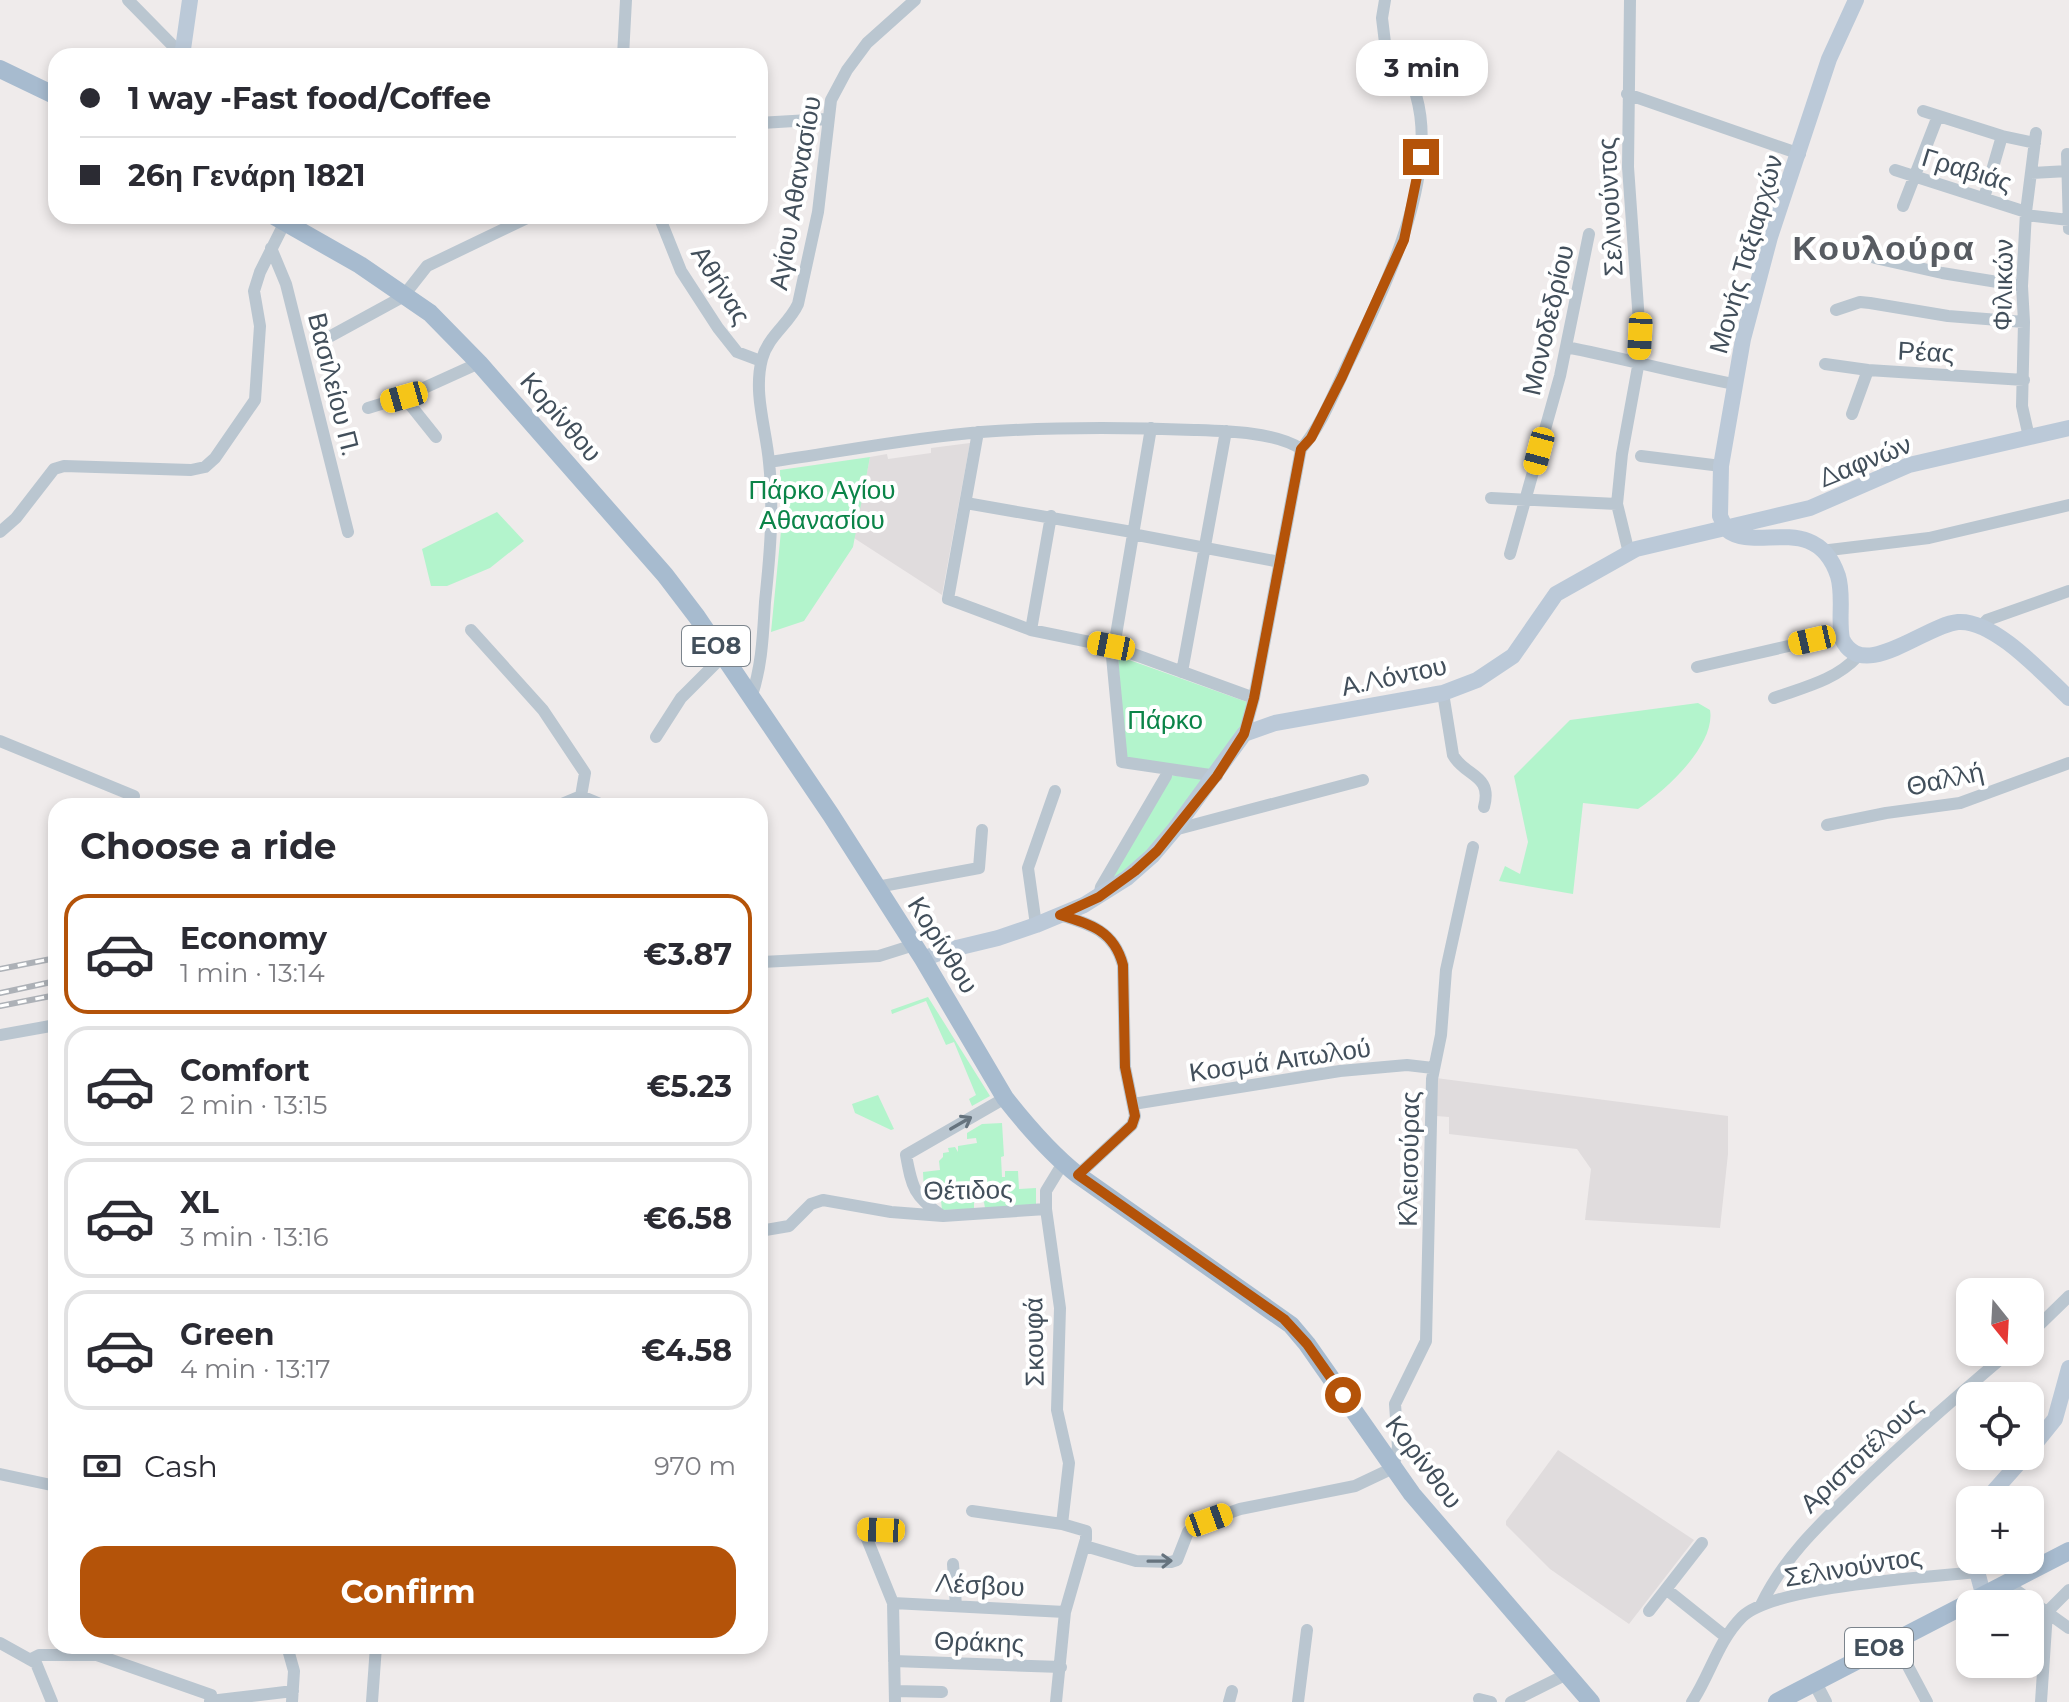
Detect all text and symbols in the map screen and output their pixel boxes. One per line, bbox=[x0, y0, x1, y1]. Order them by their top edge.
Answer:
callout: 3 min bbox=[1355, 41, 1487, 97]
text: 3 min bbox=[1384, 52, 1460, 84]
text: 1 way -Fast food/Coffee bbox=[128, 80, 491, 117]
street label: Αγίου Αθανασίου bbox=[762, 93, 828, 293]
street label: Σελινούντος bbox=[1590, 137, 1630, 277]
route end bbox=[1403, 139, 1439, 175]
street label: Γραβιάς bbox=[1918, 141, 2016, 199]
street label: Μονής Ταξιαρχών bbox=[1702, 151, 1790, 357]
text: 26η Γενάρη 1821 bbox=[128, 157, 365, 194]
district label: Κουλούρα bbox=[1792, 227, 1976, 269]
street label: Φιλικών bbox=[1986, 239, 2020, 331]
street label: Αθήνας bbox=[684, 240, 758, 330]
street label: Μονοδεδρίου bbox=[1515, 242, 1581, 398]
street label: Βασιλείου Π. bbox=[301, 310, 367, 458]
car bbox=[1627, 311, 1653, 361]
street label: Ρέας bbox=[1897, 335, 1955, 369]
street label: Κορίνθου bbox=[513, 366, 609, 468]
car bbox=[378, 379, 430, 415]
car bbox=[1521, 425, 1557, 477]
street label: Δαφνών bbox=[1814, 428, 1916, 494]
park label: Πάρκο Αγίου Αθανασίου bbox=[749, 474, 895, 536]
car bbox=[1786, 623, 1838, 657]
road number: ΕΟ8 bbox=[682, 626, 750, 666]
car bbox=[1085, 630, 1137, 662]
street label: Α.Λόντου bbox=[1338, 649, 1450, 703]
park label: Πάρκο bbox=[1127, 704, 1203, 736]
street label: Θαλλή bbox=[1904, 755, 1986, 803]
text: Choose a ride bbox=[80, 824, 337, 868]
street label: Κορίνθου bbox=[901, 891, 985, 999]
icon: car bbox=[84, 918, 156, 990]
text: Economy bbox=[180, 920, 327, 957]
text: €3.87 bbox=[643, 936, 732, 973]
text: 1 min · 13:14 bbox=[180, 957, 325, 989]
street label: Κοσμά Αιτωλού bbox=[1187, 1031, 1373, 1089]
icon: car bbox=[84, 1050, 156, 1122]
text: Comfort bbox=[180, 1052, 310, 1089]
text: €5.23 bbox=[647, 1068, 732, 1105]
text: 2 min · 13:15 bbox=[180, 1089, 328, 1121]
street label: Κλεισούρας bbox=[1392, 1091, 1426, 1227]
one-way arrow bbox=[949, 1115, 972, 1131]
street label: Θέτιδος bbox=[923, 1173, 1013, 1207]
icon: car bbox=[84, 1182, 156, 1254]
text: XL bbox=[180, 1184, 219, 1221]
text: €6.58 bbox=[643, 1200, 732, 1237]
text: 3 min · 13:16 bbox=[180, 1221, 329, 1253]
north arrow bbox=[1956, 1278, 2044, 1366]
map controls bbox=[1956, 1278, 2044, 1678]
street label: Σκουφά bbox=[1017, 1297, 1051, 1387]
icon: car bbox=[84, 1314, 156, 1386]
text: Green bbox=[180, 1316, 274, 1353]
text: €4.58 bbox=[641, 1332, 732, 1369]
text: 4 min · 13:17 bbox=[180, 1353, 331, 1385]
route start bbox=[1325, 1377, 1361, 1413]
button: locate bbox=[1956, 1382, 2044, 1470]
street label: Αριστοτέλους bbox=[1793, 1390, 1929, 1520]
street label: Κορίνθου bbox=[1379, 1409, 1469, 1515]
icon: cash bbox=[80, 1444, 124, 1488]
text: Cash bbox=[144, 1448, 218, 1485]
text: 970 m bbox=[654, 1450, 736, 1482]
button: + bbox=[1956, 1486, 2044, 1574]
car bbox=[1182, 1501, 1236, 1539]
car bbox=[857, 1517, 905, 1543]
street label: Σελινούντος bbox=[1782, 1540, 1924, 1594]
button: Confirm bbox=[80, 1546, 736, 1638]
one-way arrow bbox=[1147, 1554, 1173, 1569]
street label: Λέσβου bbox=[935, 1567, 1025, 1603]
button: − bbox=[1956, 1590, 2044, 1678]
street label: Θράκης bbox=[933, 1624, 1025, 1660]
road number: ΕΟ8 bbox=[1845, 1628, 1913, 1668]

